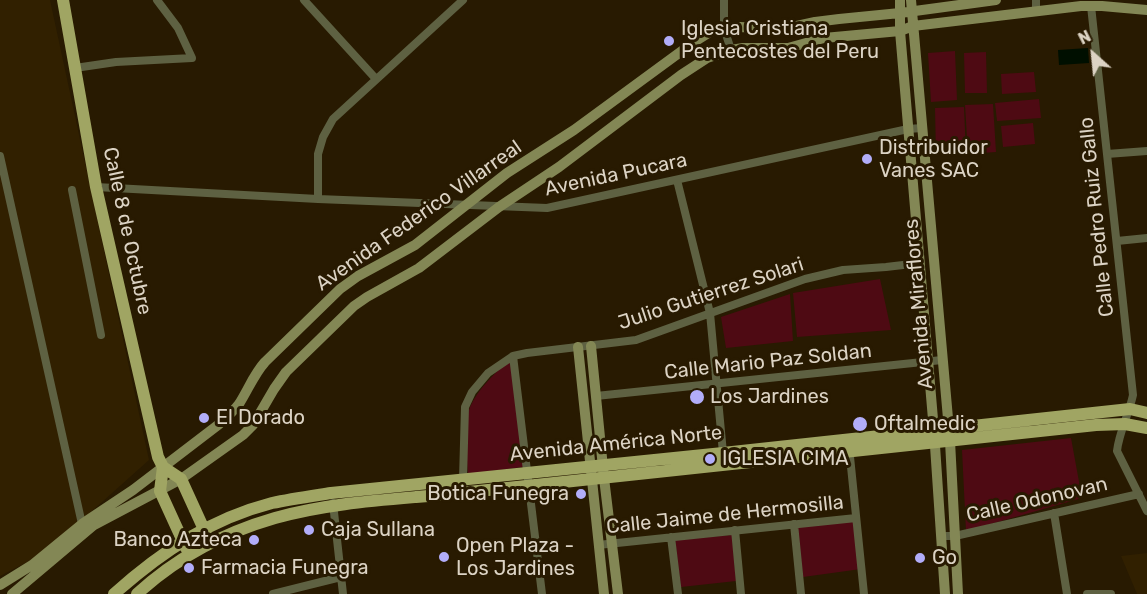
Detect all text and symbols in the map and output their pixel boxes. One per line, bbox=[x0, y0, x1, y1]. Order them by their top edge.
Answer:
place label: Iglesia Cristiana Pentecostes del Peru bbox=[681, 17, 879, 64]
north arrow bbox=[1063, 24, 1123, 84]
text: N bbox=[1075, 26, 1094, 49]
marker: Iglesia Cristiana Pentecostes del Peru bbox=[662, 34, 676, 48]
street label: Calle Pedro Ruiz Gallo bbox=[1075, 116, 1119, 318]
street label: Avenida Federico Villarreal bbox=[311, 136, 527, 296]
place label: Distribuidor Vanes SAC bbox=[879, 136, 988, 183]
street label: Calle 8 de Octubre bbox=[98, 145, 156, 317]
street label: Avenida Pucara bbox=[543, 148, 689, 202]
marker: Distribuidor Vanes SAC bbox=[860, 152, 874, 166]
street label: Avenida Miraflores bbox=[900, 218, 938, 390]
street label: Julio Gutierrez Solari bbox=[615, 253, 807, 335]
street label: Calle Mario Paz Soldan bbox=[663, 339, 873, 385]
place label: Los Jardines bbox=[710, 385, 829, 409]
marker: Los Jardines bbox=[688, 388, 706, 406]
place label: El Dorado bbox=[216, 406, 305, 430]
marker: El Dorado bbox=[197, 411, 211, 425]
place label: Oftalmedic bbox=[874, 412, 976, 436]
marker: Oftalmedic bbox=[851, 415, 869, 433]
street label: Avenida América Norte bbox=[509, 421, 723, 467]
place label: IGLESIA CIMA bbox=[722, 447, 849, 471]
marker: IGLESIA CIMA bbox=[703, 452, 717, 466]
street label: Calle Odonovan bbox=[964, 472, 1110, 528]
place label: Botica Funegra bbox=[427, 482, 569, 506]
marker: Botica Funegra bbox=[574, 487, 588, 501]
street label: Calle Jaime de Hermosilla bbox=[605, 491, 845, 539]
place label: Caja Sullana bbox=[321, 518, 435, 542]
marker: Caja Sullana bbox=[302, 523, 316, 537]
place label: Banco Azteca bbox=[113, 528, 242, 552]
marker: Banco Azteca bbox=[247, 533, 261, 547]
place label: Open Plaza - Los Jardines bbox=[456, 534, 575, 581]
place label: Go bbox=[932, 546, 957, 570]
marker: Open Plaza - Los Jardines bbox=[437, 550, 451, 564]
marker: Go bbox=[913, 551, 927, 565]
place label: Farmacia Funegra bbox=[201, 556, 369, 580]
marker: Farmacia Funegra bbox=[182, 561, 196, 575]

